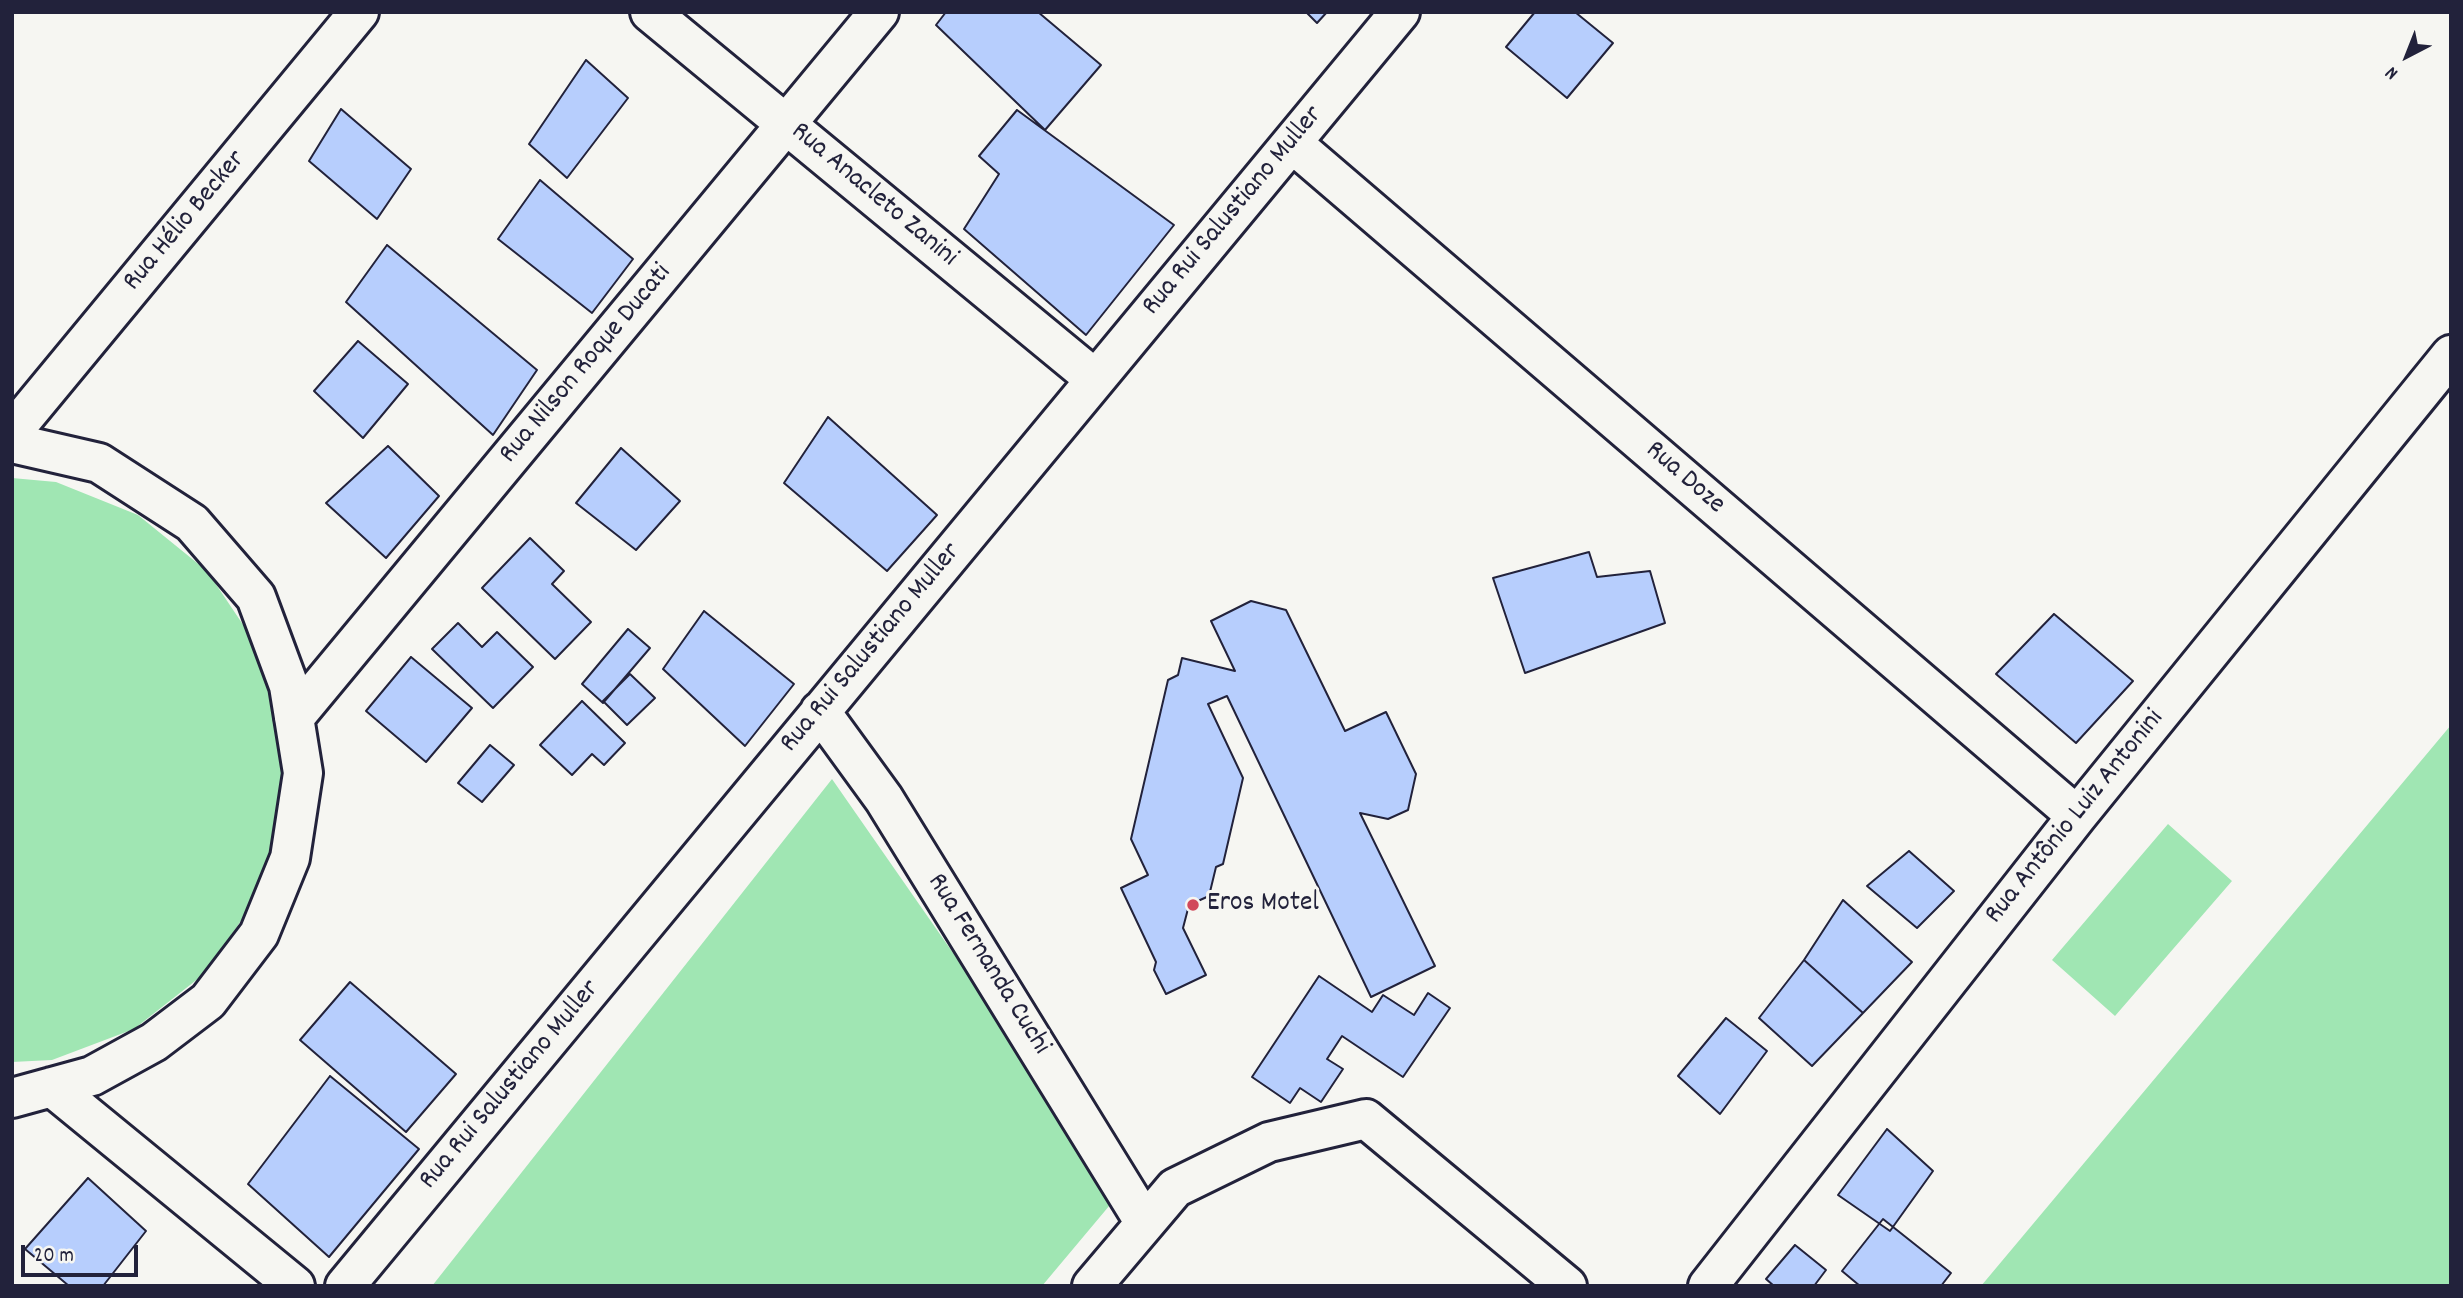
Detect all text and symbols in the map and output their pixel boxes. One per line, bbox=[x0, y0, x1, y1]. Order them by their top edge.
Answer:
north arrow bbox=[2372, 21, 2442, 91]
text: N bbox=[2380, 59, 2405, 85]
street label: Rua Rui Salustiano Muller bbox=[1136, 100, 1332, 324]
street label: Rua Anacleto Zanini bbox=[783, 116, 963, 276]
street label: Rua Hélio Becker bbox=[117, 145, 255, 299]
street label: Rua Nilson Roque Ducati bbox=[494, 258, 680, 472]
street label: Rua Doze bbox=[1637, 435, 1731, 523]
street label: Rua Rui Salustiano Muller bbox=[774, 537, 970, 761]
street label: Rua Antônio Luiz Antonini bbox=[1979, 704, 2173, 932]
street label: Rua Fernanda Cuchi bbox=[918, 868, 1056, 1062]
place label: Eros Motel bbox=[1207, 888, 1319, 922]
marker: Eros Motel bbox=[1185, 897, 1201, 913]
street label: Rua Rui Salustiano Muller bbox=[413, 974, 609, 1198]
scale bar bbox=[24, 1232, 142, 1276]
text: 20 m bbox=[34, 1242, 74, 1272]

